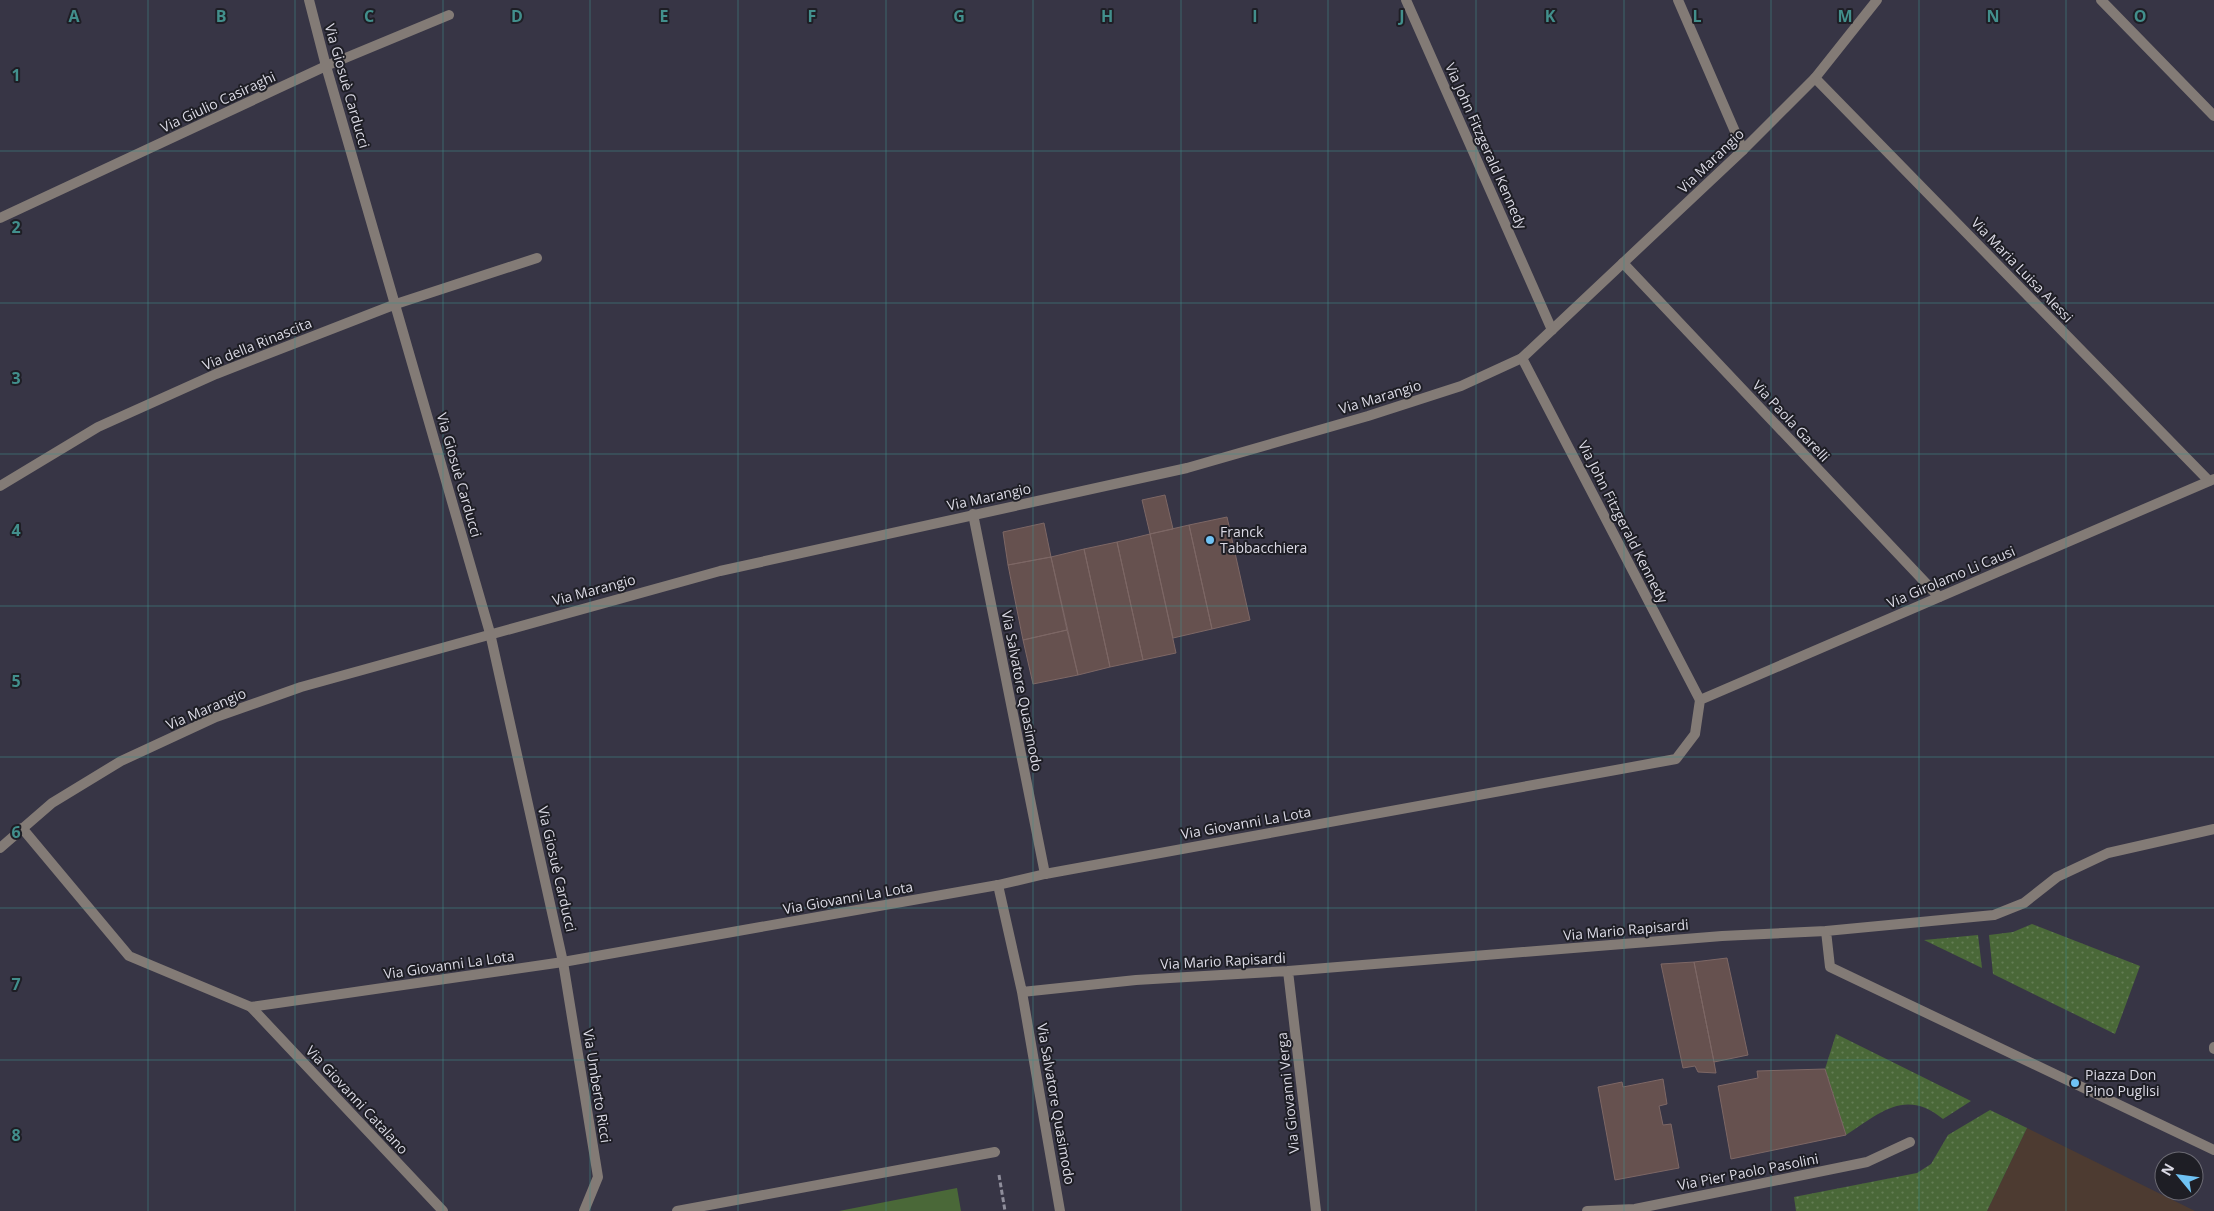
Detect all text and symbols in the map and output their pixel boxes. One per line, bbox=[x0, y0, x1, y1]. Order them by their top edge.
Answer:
text: A bbox=[68, 5, 80, 27]
text: B bbox=[216, 5, 226, 27]
text: C bbox=[364, 5, 374, 27]
text: D bbox=[511, 5, 523, 27]
text: E bbox=[660, 5, 669, 27]
text: F bbox=[808, 5, 816, 27]
text: G bbox=[953, 5, 965, 27]
text: H bbox=[1101, 5, 1113, 27]
text: I bbox=[1252, 5, 1258, 27]
text: J bbox=[1397, 5, 1405, 27]
text: K bbox=[1545, 5, 1556, 27]
text: L bbox=[1692, 5, 1702, 27]
text: M bbox=[1837, 5, 1853, 27]
text: N bbox=[1986, 5, 2000, 27]
text: O bbox=[2134, 5, 2146, 27]
street label: Via Giosuè Carducci bbox=[321, 21, 374, 150]
street label: Via John Fitzgerald Kennedy bbox=[1441, 60, 1532, 233]
text: 1 bbox=[11, 64, 21, 86]
street label: Via Giulio Casiraghi bbox=[157, 67, 278, 137]
street label: Via Marangio bbox=[1673, 124, 1748, 197]
street label: Via Maria Luisa Alessi bbox=[1967, 213, 2077, 326]
text: 2 bbox=[11, 216, 21, 238]
street label: Via della Rinascita bbox=[199, 313, 314, 374]
text: 3 bbox=[11, 367, 21, 389]
street label: Via Marangio bbox=[1336, 375, 1423, 418]
street label: Via Paola Garelli bbox=[1749, 376, 1834, 466]
street label: Via Giosuè Carducci bbox=[433, 410, 486, 539]
street label: Via John Fitzgerald Kennedy bbox=[1574, 437, 1673, 607]
street label: Via Marangio bbox=[945, 478, 1033, 515]
text: 4 bbox=[11, 519, 21, 541]
place label: Franck Tabbacchiera bbox=[1220, 522, 1307, 557]
marker: Franck Tabbacchiera bbox=[1204, 534, 1216, 546]
street label: Via Girolamo Li Causi bbox=[1884, 541, 2018, 612]
street label: Via Marangio bbox=[550, 569, 638, 610]
street label: Via Salvatore Quasimodo bbox=[998, 609, 1047, 773]
text: 5 bbox=[11, 670, 21, 692]
street label: Via Marangio bbox=[163, 683, 249, 734]
street label: Via Giovanni La Lota bbox=[1179, 802, 1312, 843]
street label: Via Giosuè Carducci bbox=[534, 804, 581, 934]
text: 6 bbox=[11, 821, 21, 843]
street label: Via Giovanni La Lota bbox=[781, 877, 914, 918]
street label: Via Mario Rapisardi bbox=[1562, 915, 1689, 944]
street label: Via Giovanni La Lota bbox=[382, 946, 516, 983]
street label: Via Mario Rapisardi bbox=[1160, 948, 1286, 973]
text: 7 bbox=[11, 973, 21, 995]
street label: Via Salvatore Quasimodo bbox=[1033, 1022, 1080, 1186]
street label: Via Umberto Ricci bbox=[579, 1028, 616, 1144]
street label: Via Giovanni Verga bbox=[1272, 1031, 1303, 1155]
street label: Via Giovanni Catalano bbox=[302, 1041, 413, 1158]
place label: Piazza Don Pino Puglisi bbox=[2085, 1065, 2159, 1100]
marker: Piazza Don Pino Puglisi bbox=[2069, 1077, 2081, 1089]
text: 8 bbox=[11, 1124, 21, 1146]
street label: Via Pier Paolo Pasolini bbox=[1676, 1149, 1820, 1194]
north arrow bbox=[2154, 1151, 2204, 1201]
text: N bbox=[2156, 1160, 2178, 1179]

